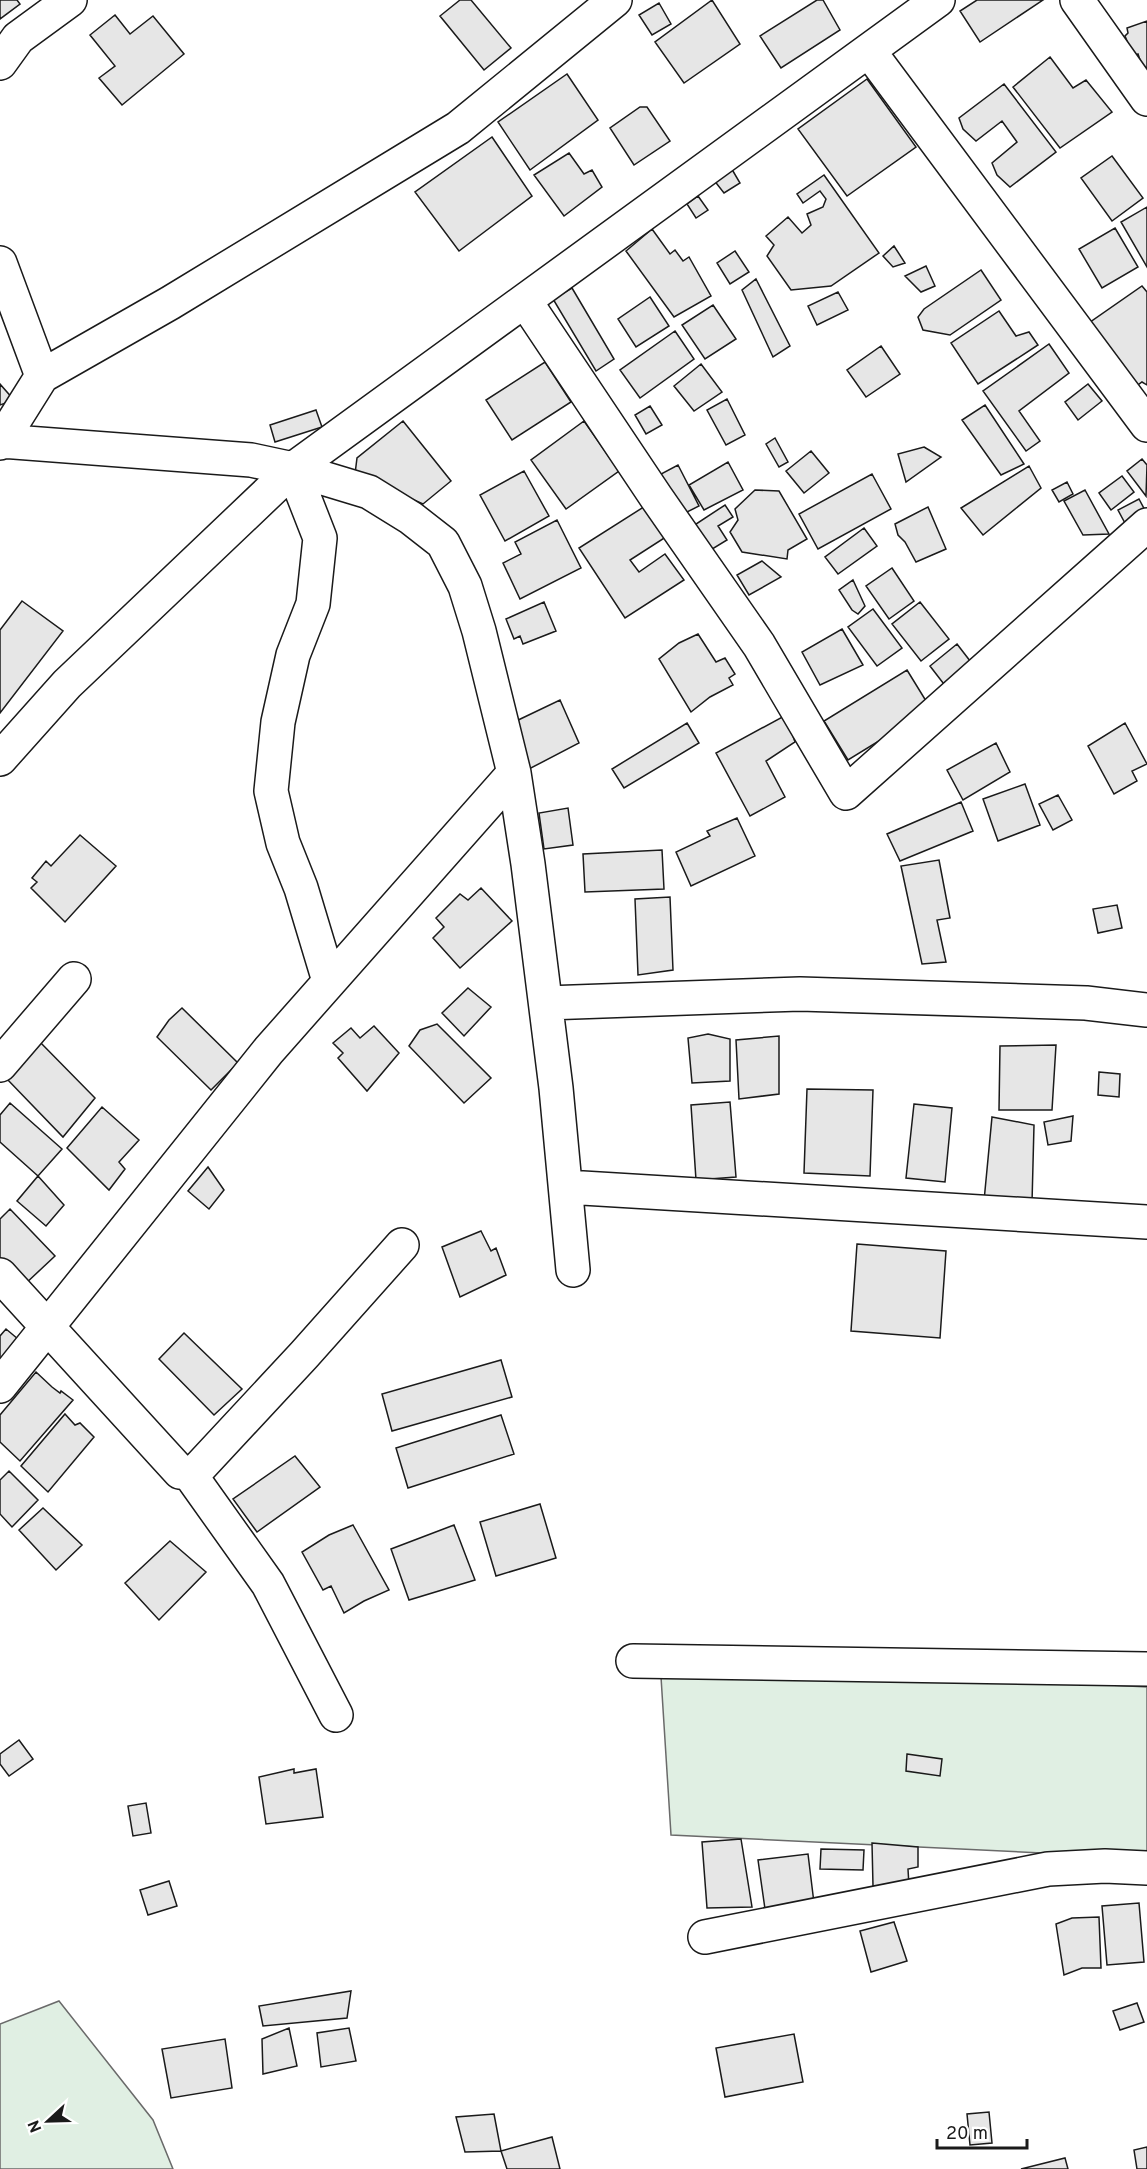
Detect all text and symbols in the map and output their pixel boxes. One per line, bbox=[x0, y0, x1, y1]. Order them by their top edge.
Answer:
north arrow bbox=[18, 2091, 78, 2151]
scale bar bbox=[937, 2112, 1027, 2150]
text: N bbox=[25, 2117, 47, 2135]
text: 20 m bbox=[946, 2123, 988, 2146]

